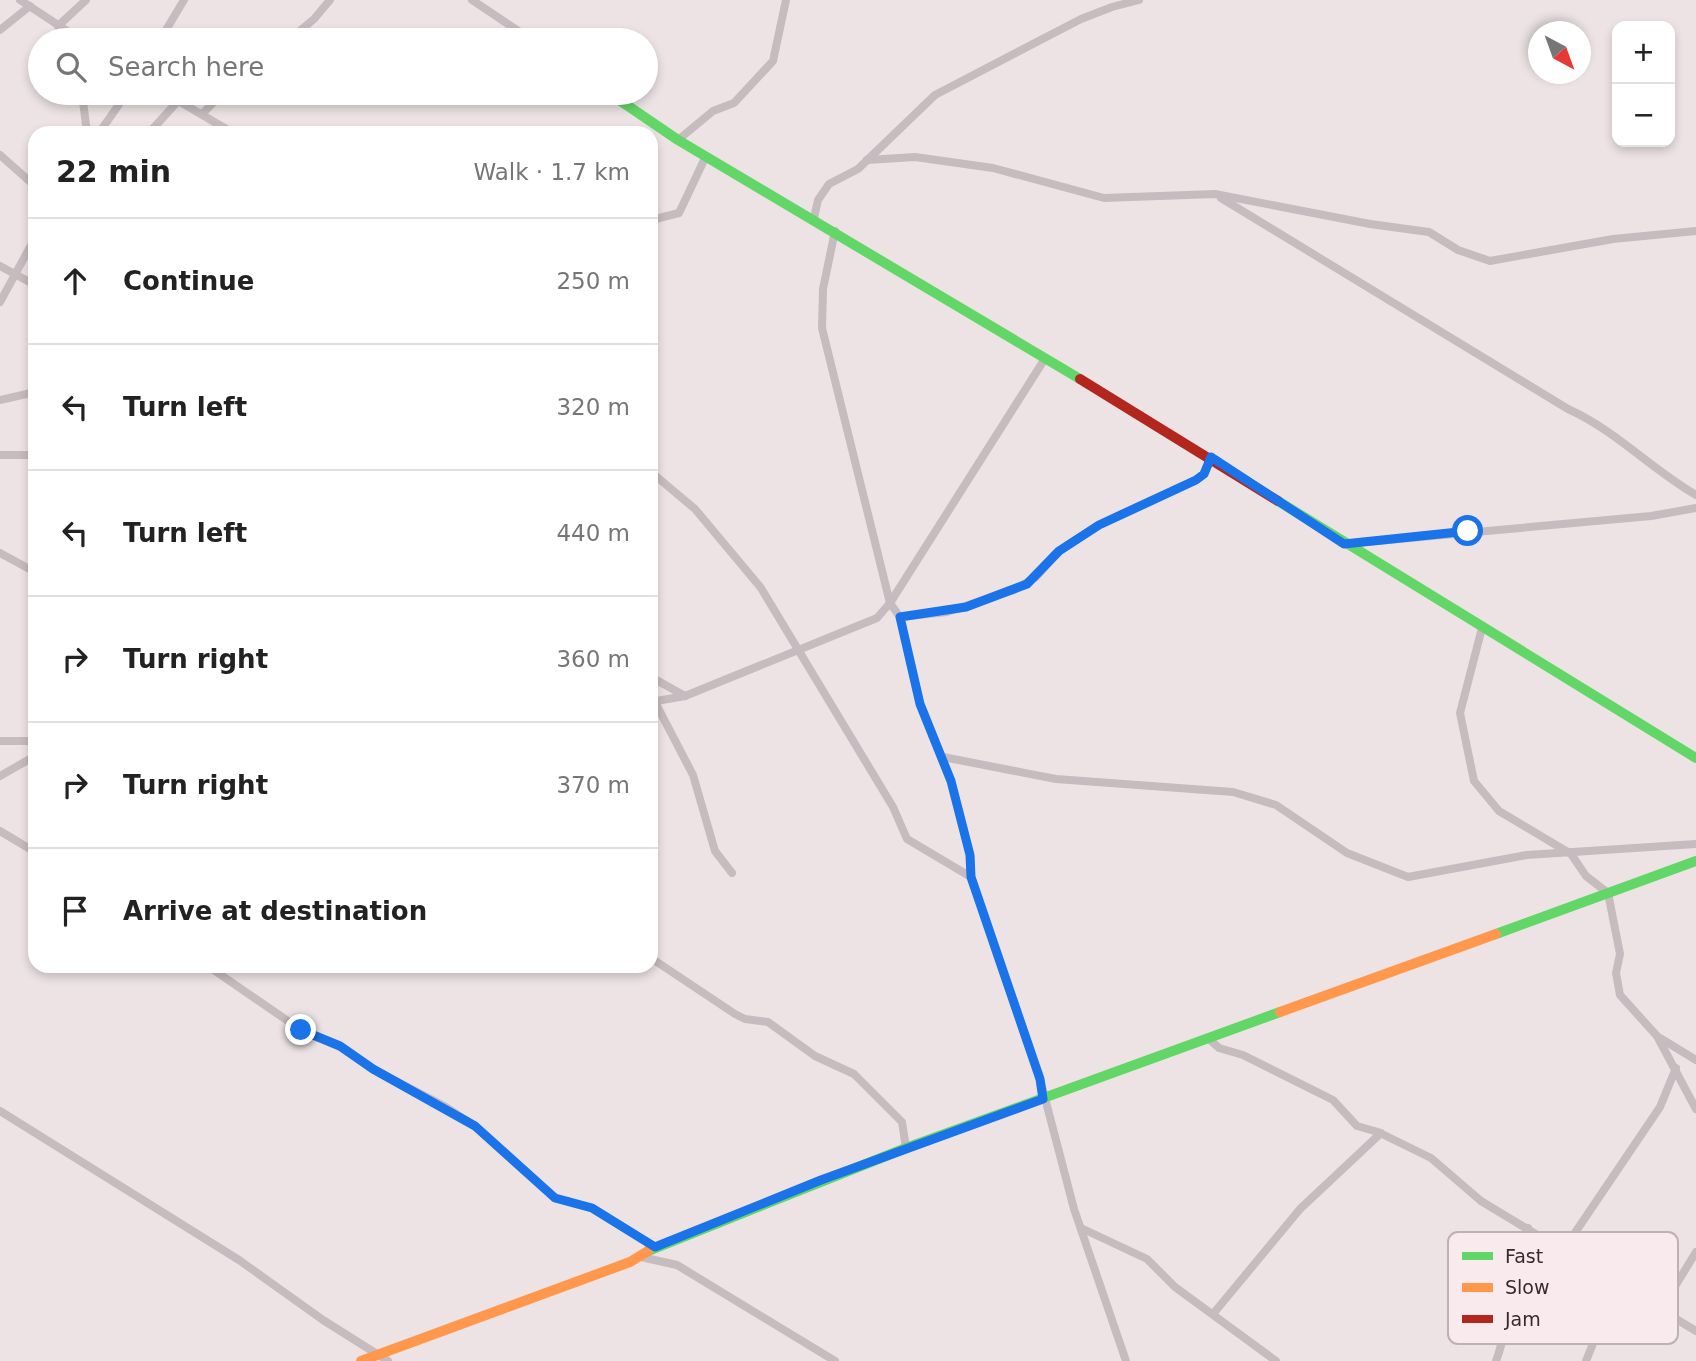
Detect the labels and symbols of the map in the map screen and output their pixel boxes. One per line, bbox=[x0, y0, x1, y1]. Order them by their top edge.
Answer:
north arrow bbox=[1528, 21, 1591, 84]
route start bbox=[1452, 515, 1483, 546]
route end bbox=[285, 1014, 316, 1045]
legend bbox=[1448, 1232, 1678, 1344]
text: Fast bbox=[1505, 1245, 1543, 1267]
text: Slow bbox=[1505, 1276, 1550, 1298]
text: Jam bbox=[1504, 1308, 1541, 1330]

